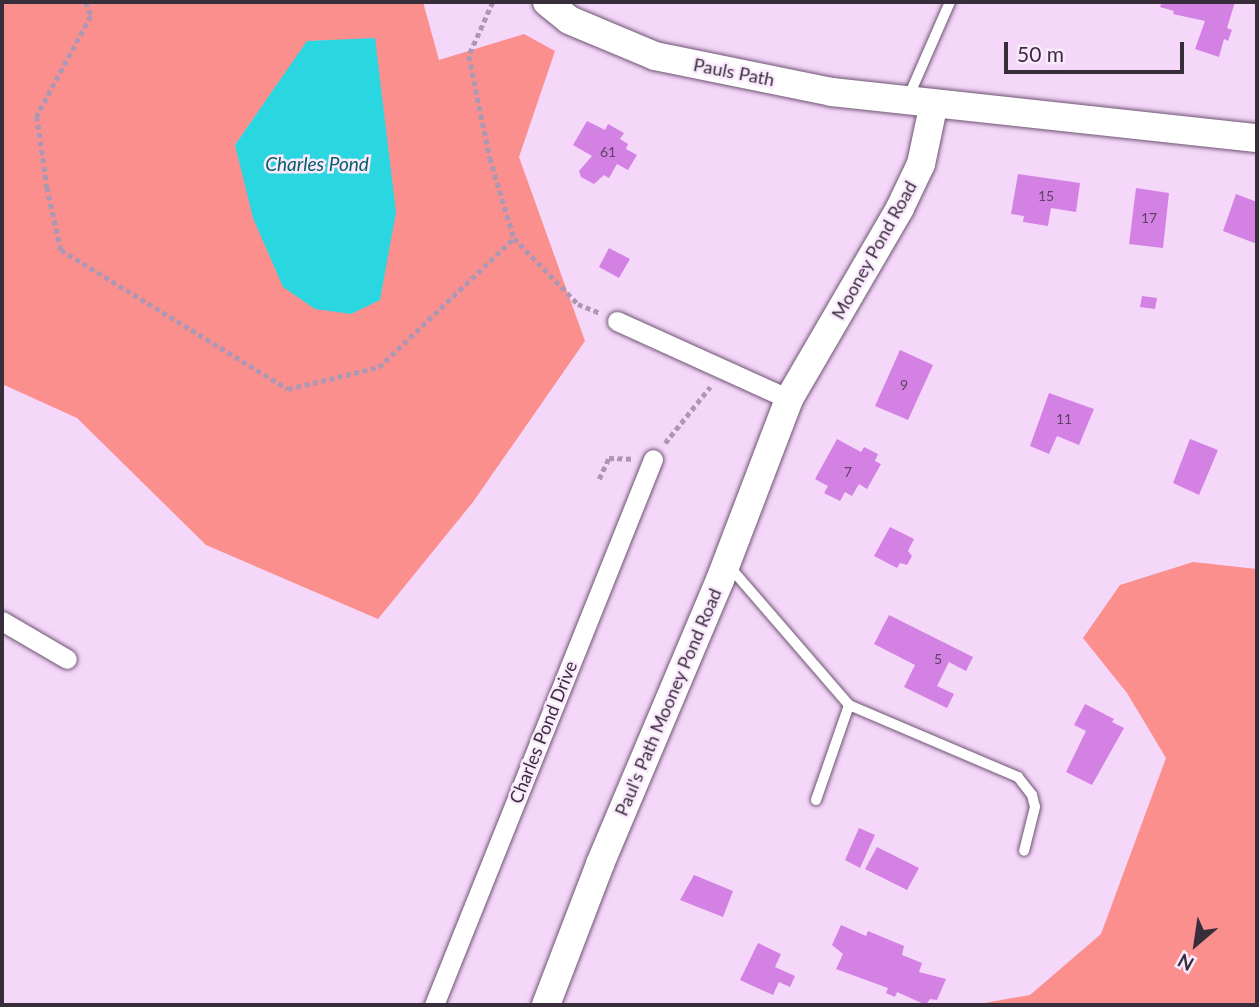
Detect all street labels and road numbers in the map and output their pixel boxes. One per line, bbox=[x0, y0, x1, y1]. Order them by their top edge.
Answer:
street label: Pauls Path bbox=[692, 54, 776, 90]
street label: Mooney Pond Road bbox=[827, 177, 921, 323]
street label: Paul's Path Mooney Pond Road bbox=[610, 585, 726, 819]
street label: Charles Pond Drive bbox=[505, 658, 581, 806]

